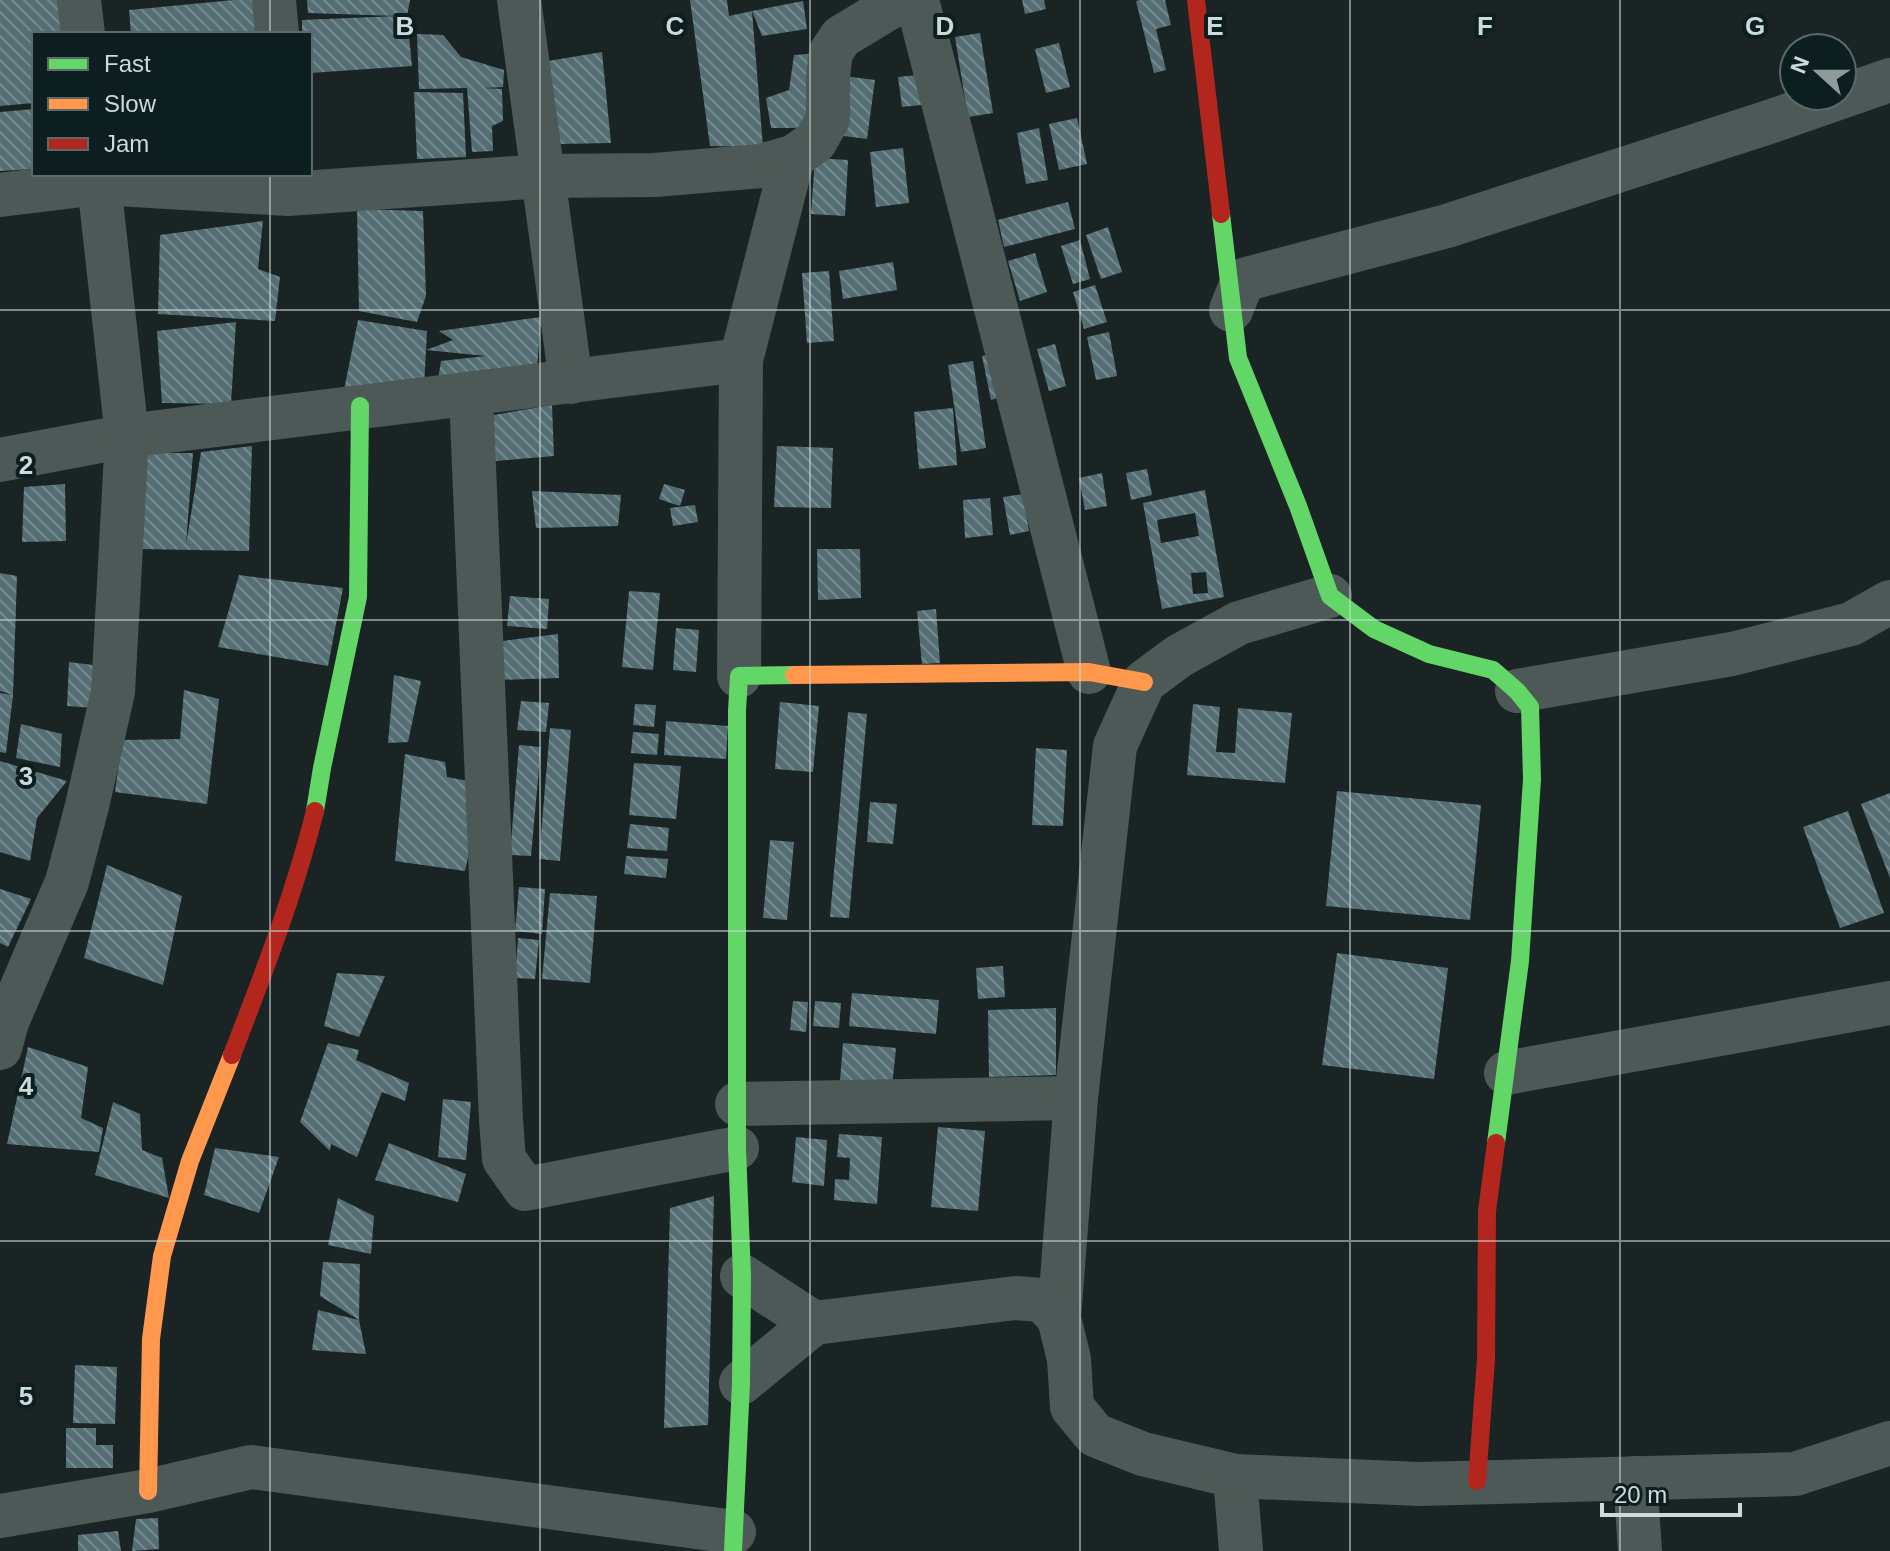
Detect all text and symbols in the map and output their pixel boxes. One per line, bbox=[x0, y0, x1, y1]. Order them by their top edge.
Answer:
text: B bbox=[396, 11, 414, 41]
text: C bbox=[666, 11, 685, 41]
text: D bbox=[936, 11, 954, 41]
text: E bbox=[1206, 11, 1224, 41]
text: F bbox=[1477, 11, 1493, 41]
text: G bbox=[1745, 11, 1765, 41]
legend bbox=[32, 32, 312, 176]
north arrow bbox=[1778, 32, 1858, 112]
text: Fast bbox=[104, 50, 151, 77]
text: N bbox=[1785, 53, 1814, 77]
text: Slow bbox=[104, 90, 157, 117]
text: Jam bbox=[104, 130, 149, 157]
text: 2 bbox=[19, 450, 33, 480]
text: 3 bbox=[19, 761, 33, 791]
text: 4 bbox=[19, 1071, 34, 1101]
text: 5 bbox=[19, 1381, 33, 1411]
scale bar bbox=[1602, 1467, 1740, 1517]
text: 20 m bbox=[1614, 1481, 1667, 1508]

